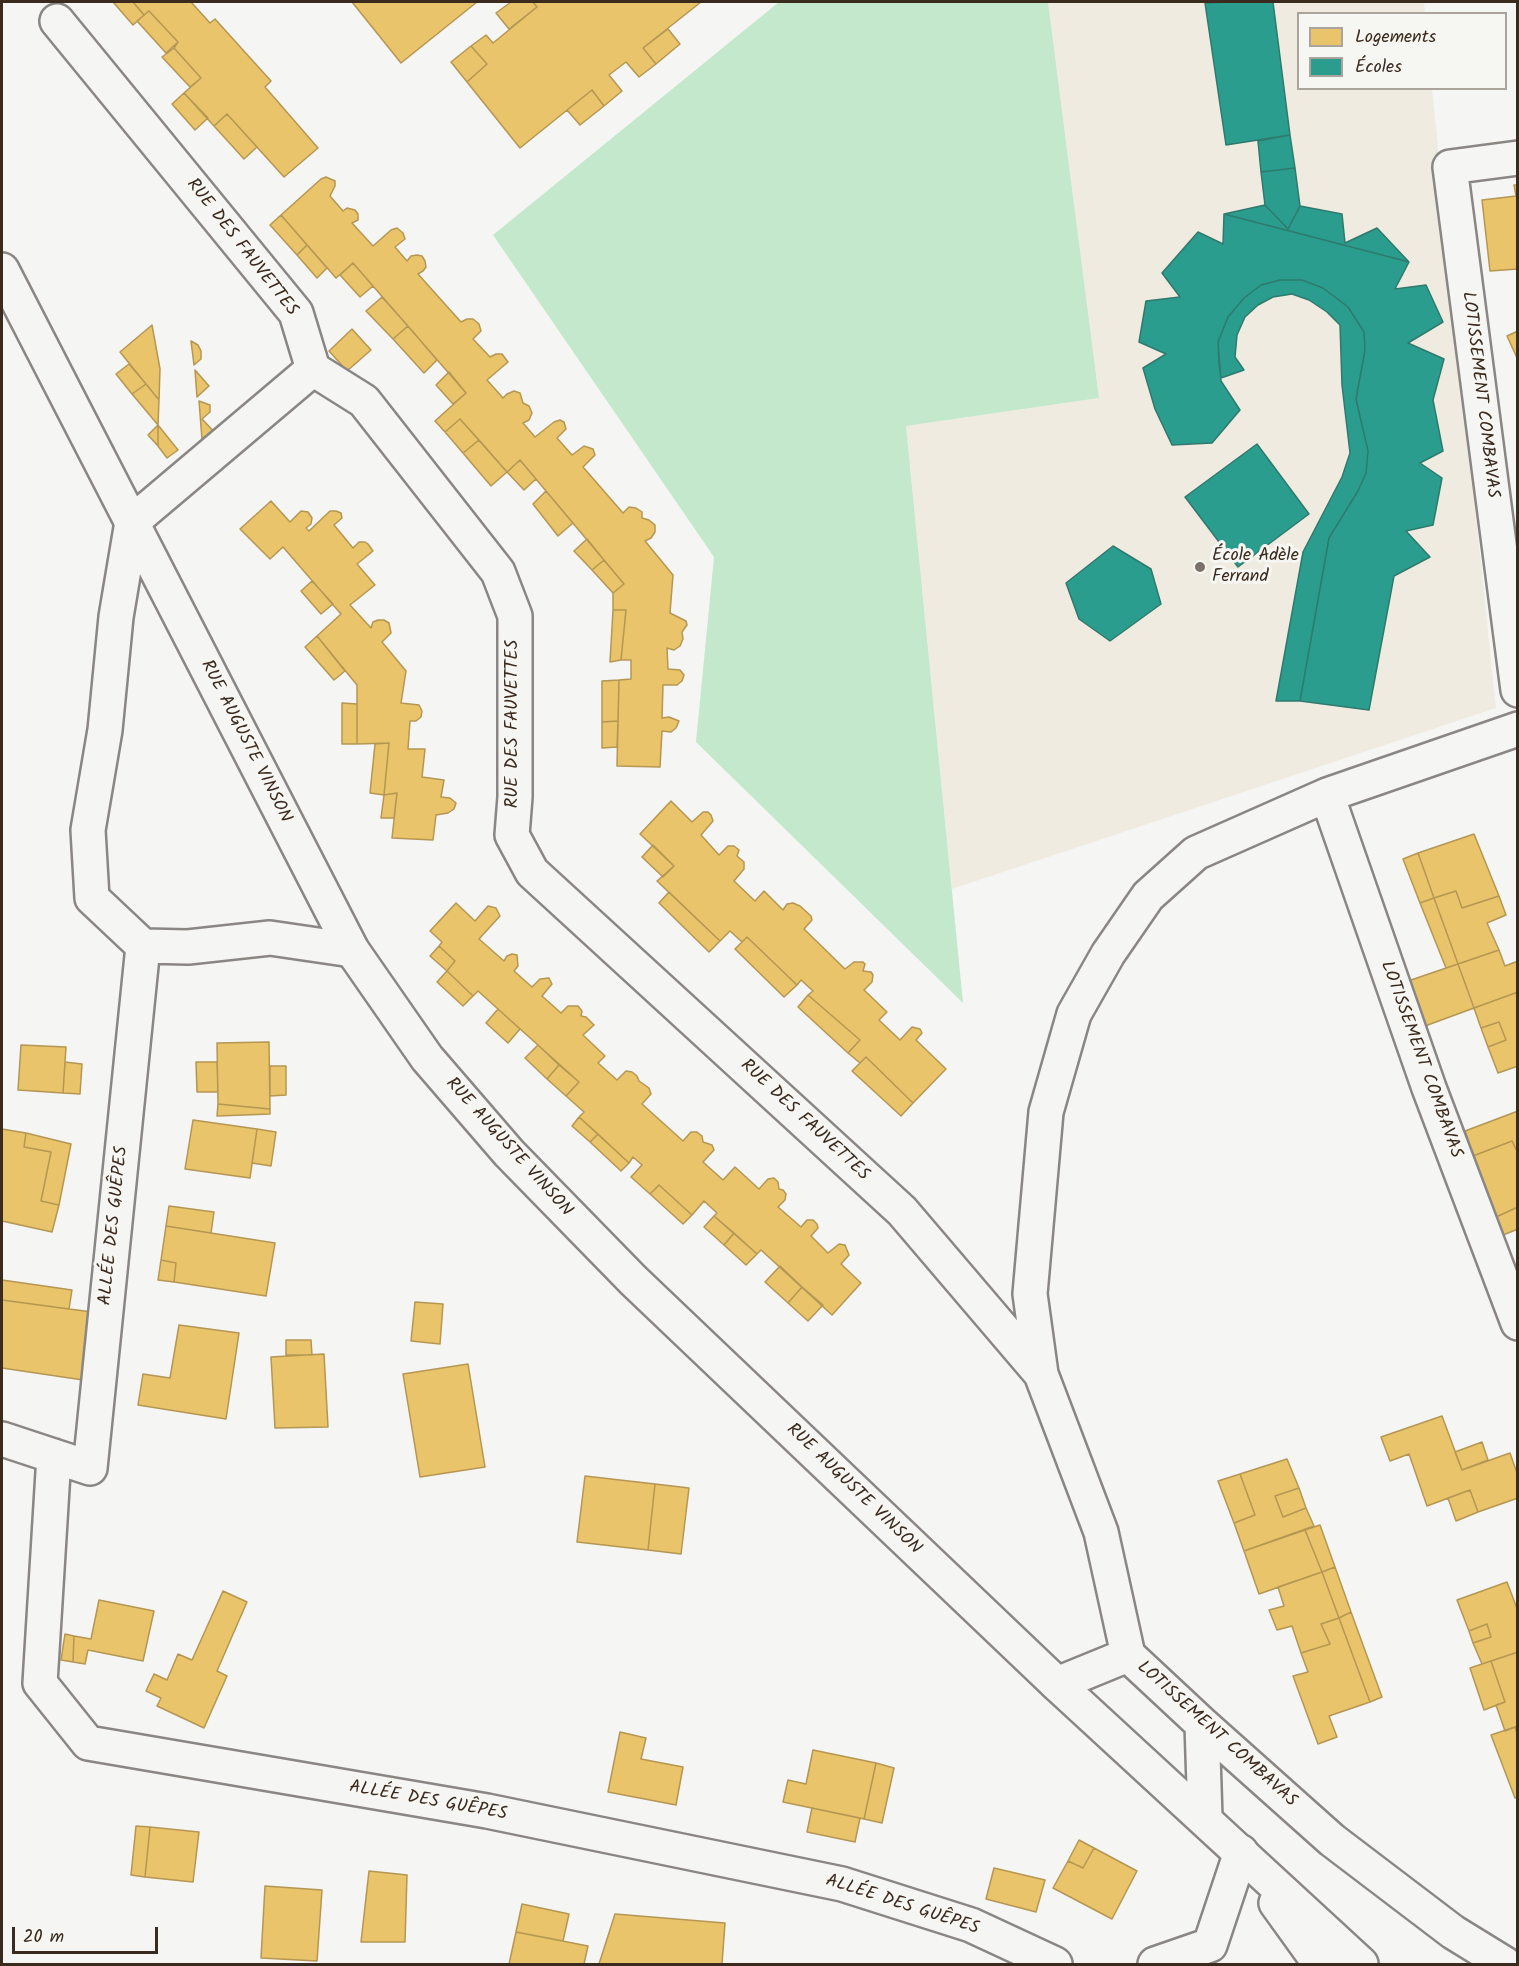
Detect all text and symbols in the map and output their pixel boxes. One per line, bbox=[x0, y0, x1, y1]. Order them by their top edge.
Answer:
legend bbox=[1297, 12, 1507, 90]
text: Logements bbox=[1355, 23, 1436, 52]
text: Écoles bbox=[1355, 53, 1402, 82]
street label: RUE DES FAUVETTES bbox=[181, 175, 301, 321]
street label: LOTISSEMENT COMBAVAS bbox=[1456, 290, 1502, 500]
place label: École Adèle Ferrand bbox=[1212, 546, 1299, 588]
marker: École Adèle Ferrand bbox=[1193, 560, 1207, 574]
street label: RUE DES FAUVETTES bbox=[503, 640, 525, 808]
street label: RUE AUGUSTE VINSON bbox=[195, 657, 295, 827]
street label: LOTISSEMENT COMBAVAS bbox=[1374, 959, 1466, 1161]
street label: RUE DES FAUVETTES bbox=[735, 1056, 873, 1186]
street label: RUE AUGUSTE VINSON bbox=[440, 1074, 576, 1222]
street label: ALLÉE DES GUÊPES bbox=[96, 1145, 134, 1307]
street label: RUE AUGUSTE VINSON bbox=[781, 1420, 925, 1560]
street label: LOTISSEMENT COMBAVAS bbox=[1131, 1657, 1301, 1813]
street label: ALLÉE DES GUÊPES bbox=[347, 1777, 509, 1827]
street label: ALLÉE DES GUÊPES bbox=[823, 1871, 981, 1941]
scale bar bbox=[15, 1915, 160, 1953]
text: 20 m bbox=[23, 1923, 64, 1952]

